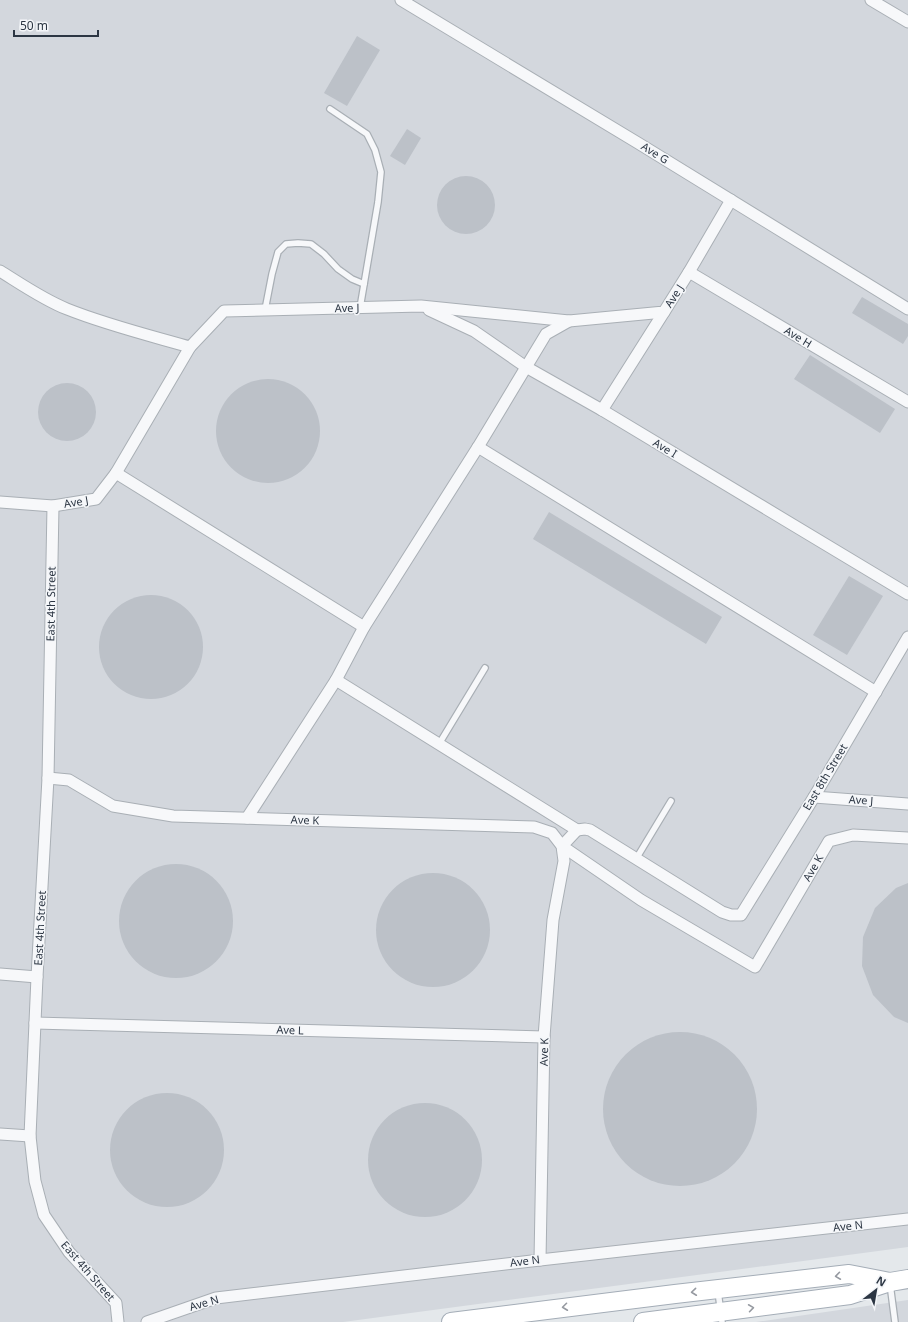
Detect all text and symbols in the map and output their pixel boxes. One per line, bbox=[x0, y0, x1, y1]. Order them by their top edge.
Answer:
scale bar bbox=[14, 12, 98, 38]
text: 50 m bbox=[20, 17, 48, 34]
street label: Ave G bbox=[639, 138, 672, 167]
street label: Ave J bbox=[661, 281, 687, 310]
street label: Ave J bbox=[335, 300, 359, 315]
street label: Ave H bbox=[782, 322, 815, 351]
street label: Ave I bbox=[650, 435, 680, 461]
street label: Ave J bbox=[62, 492, 89, 511]
street label: East 4th Street bbox=[42, 566, 59, 642]
street label: East 8th Street bbox=[799, 741, 850, 813]
street label: Ave J bbox=[848, 791, 874, 808]
street label: Ave K bbox=[291, 812, 320, 827]
street label: Ave K bbox=[799, 852, 826, 884]
street label: East 4th Street bbox=[30, 890, 49, 966]
street label: Ave L bbox=[276, 1022, 304, 1037]
street label: Ave K bbox=[536, 1037, 551, 1066]
street label: Ave N bbox=[832, 1216, 864, 1235]
street label: East 4th Street bbox=[58, 1237, 119, 1304]
street label: Ave N bbox=[509, 1251, 541, 1270]
north arrow bbox=[856, 1270, 896, 1310]
one-way arrow bbox=[835, 1271, 841, 1280]
text: N bbox=[874, 1272, 889, 1290]
one-way arrow bbox=[691, 1287, 698, 1296]
street label: Ave N bbox=[187, 1291, 220, 1314]
one-way arrow bbox=[562, 1303, 569, 1312]
one-way arrow bbox=[748, 1304, 754, 1313]

